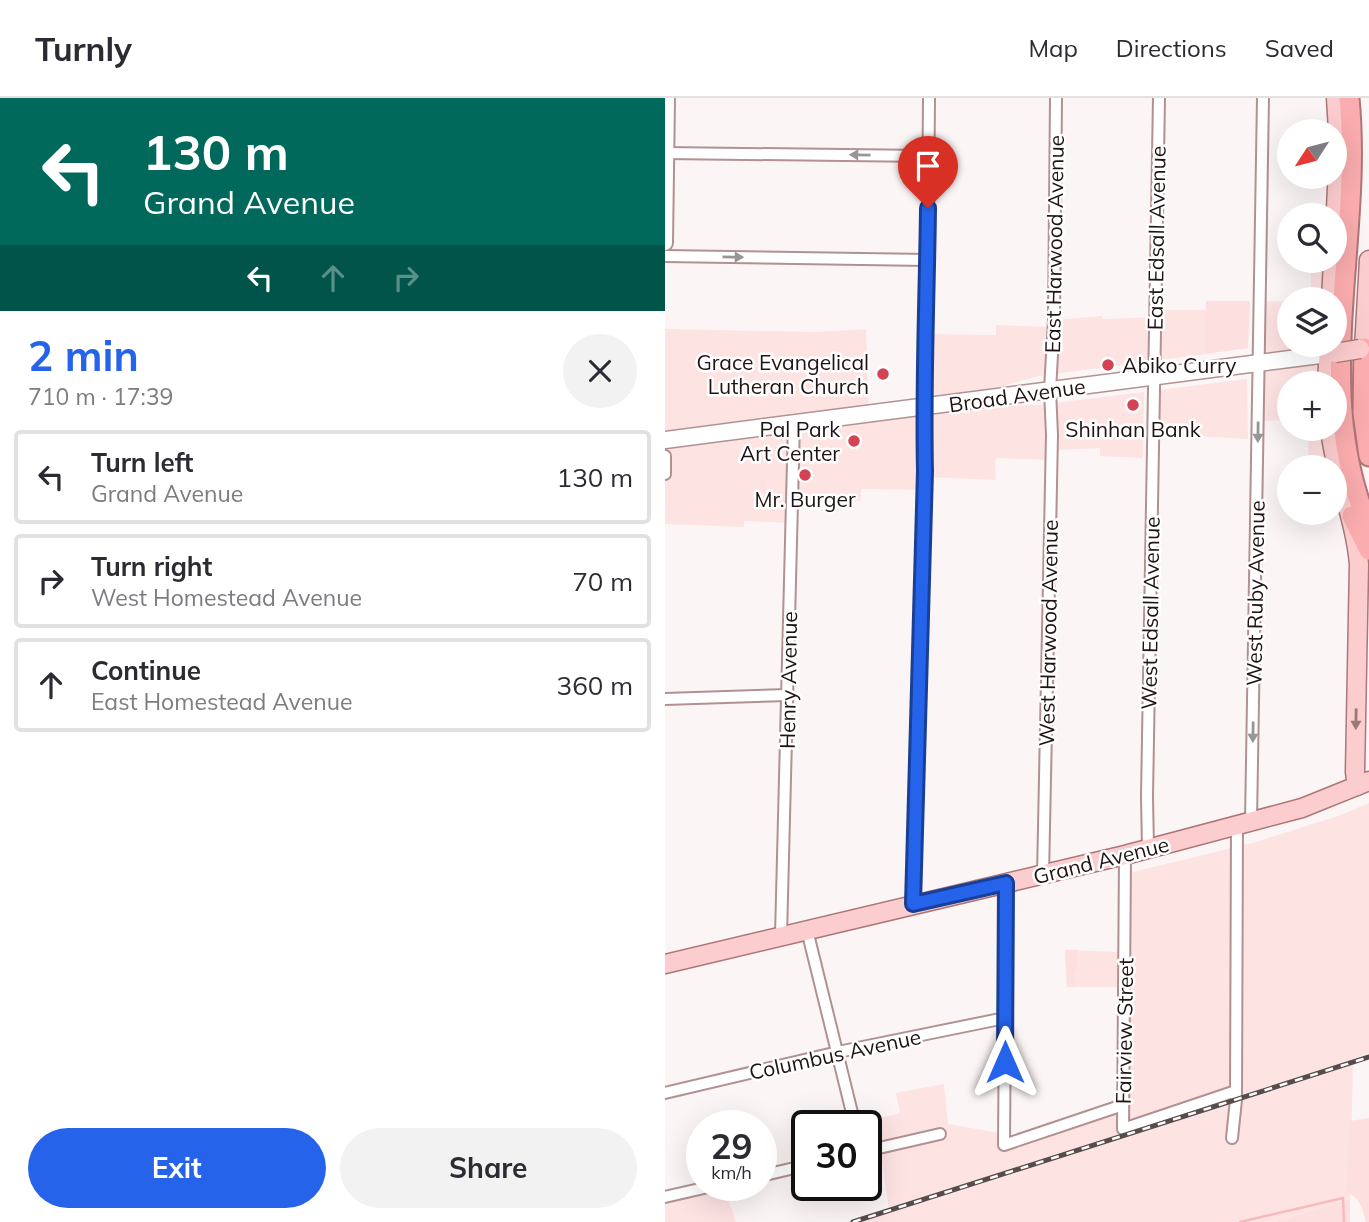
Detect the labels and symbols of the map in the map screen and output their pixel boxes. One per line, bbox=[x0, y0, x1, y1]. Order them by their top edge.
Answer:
north arrow bbox=[1277, 119, 1347, 189]
street label: East Harwood Avenue bbox=[1039, 135, 1069, 353]
pin bbox=[898, 136, 958, 208]
street label: East Edsall Avenue bbox=[1141, 146, 1171, 330]
one-way arrow bbox=[849, 149, 871, 161]
one-way arrow bbox=[722, 251, 744, 263]
place label: Grace Evangelical Lutheran Church bbox=[696, 349, 869, 399]
place label: Abiko Curry bbox=[1122, 352, 1236, 378]
marker: Abiko Curry bbox=[1100, 357, 1116, 373]
marker: Grace Evangelical Lutheran Church bbox=[875, 366, 891, 382]
street label: Broad Avenue bbox=[947, 373, 1087, 417]
marker: Shinhan Bank bbox=[1125, 397, 1141, 413]
place label: Pal Park Art Center bbox=[740, 416, 840, 466]
place label: Shinhan Bank bbox=[1065, 416, 1201, 442]
one-way arrow bbox=[1253, 421, 1264, 443]
marker: Pal Park Art Center bbox=[846, 433, 862, 449]
marker: Mr. Burger bbox=[797, 467, 813, 483]
place label: Mr. Burger bbox=[754, 486, 856, 512]
street label: West Ruby Avenue bbox=[1240, 500, 1270, 686]
street label: West Edsall Avenue bbox=[1135, 516, 1165, 710]
street label: West Harwood Avenue bbox=[1033, 519, 1063, 747]
street label: Henry Avenue bbox=[774, 611, 802, 749]
one-way arrow bbox=[1351, 709, 1362, 731]
one-way arrow bbox=[1247, 722, 1259, 744]
street label: Grand Avenue bbox=[1030, 831, 1172, 889]
street label: Fairview Street bbox=[1110, 958, 1138, 1104]
street label: Columbus Avenue bbox=[747, 1023, 923, 1085]
position arrow bbox=[968, 1025, 1042, 1099]
speed limit sign: 30 bbox=[791, 1110, 882, 1201]

